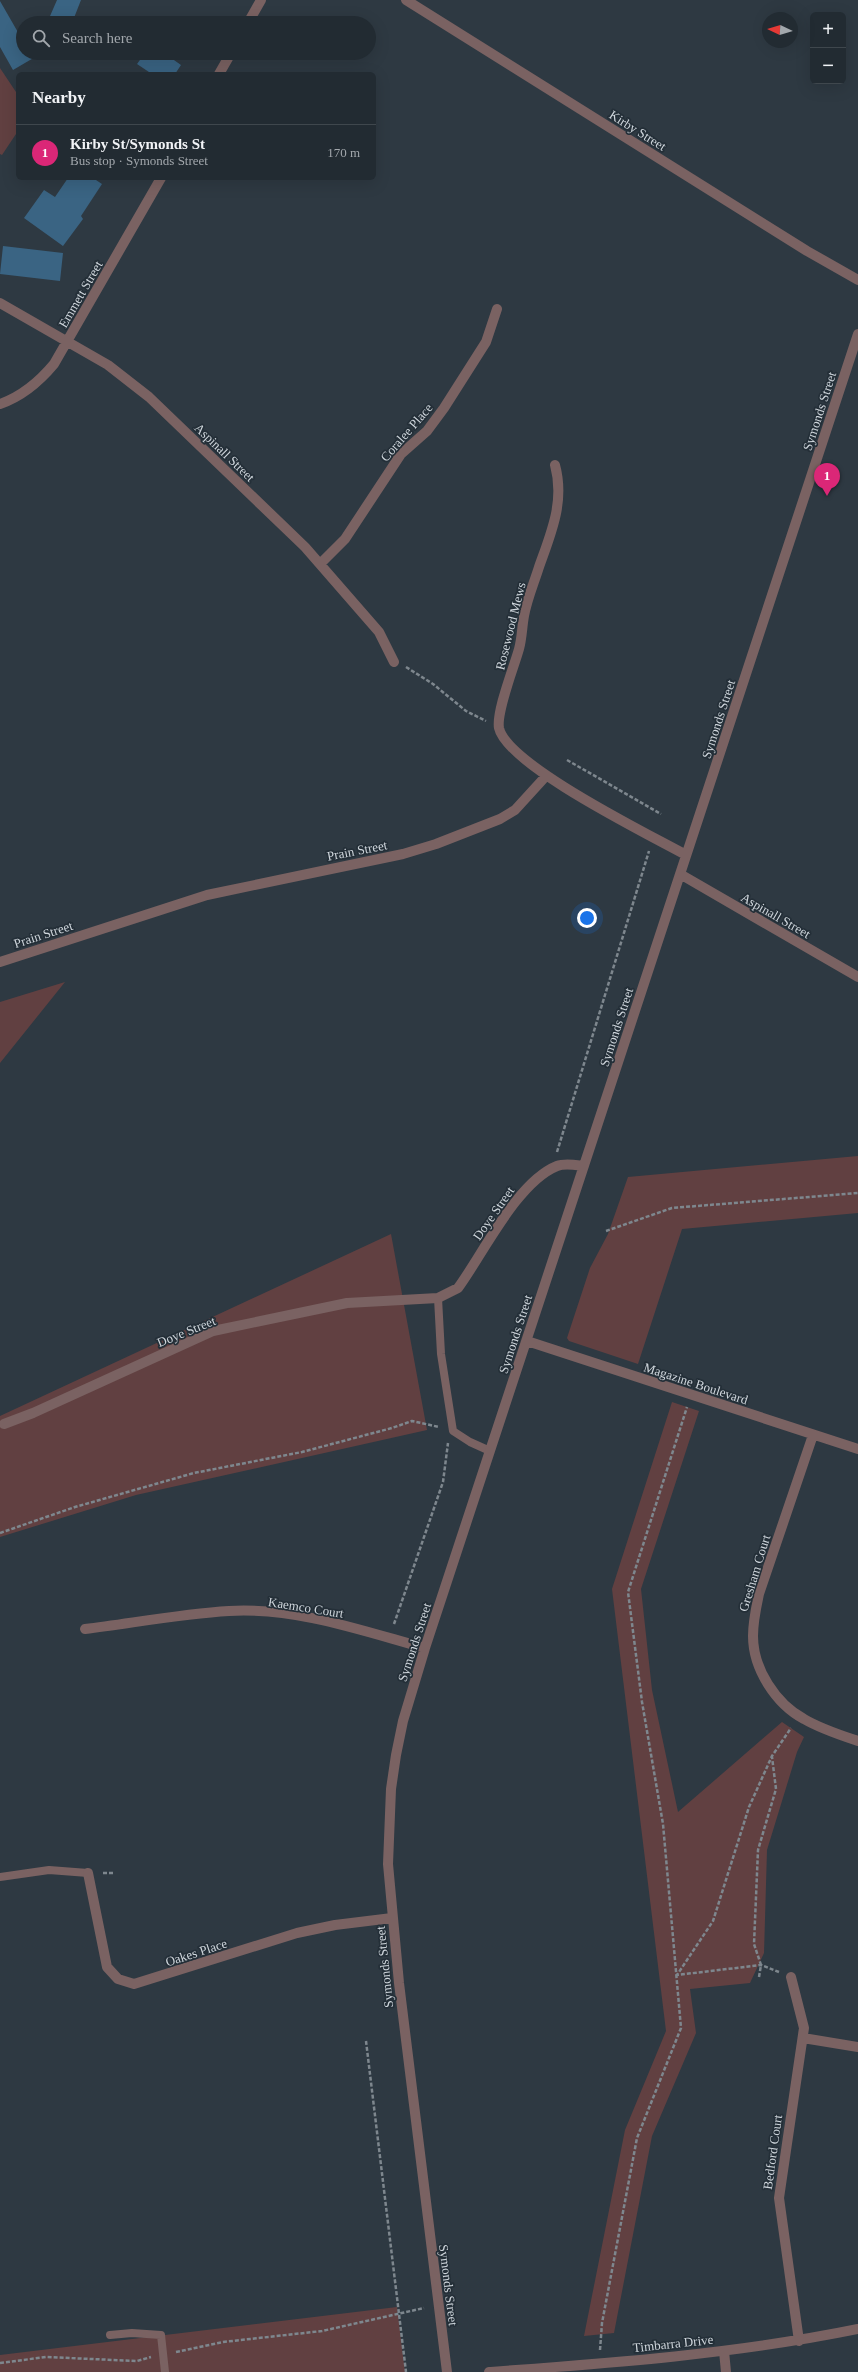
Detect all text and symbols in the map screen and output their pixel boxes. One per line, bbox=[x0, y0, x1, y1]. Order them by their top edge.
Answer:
north arrow bbox=[762, 12, 798, 48]
map controls bbox=[810, 12, 846, 84]
button: + bbox=[810, 12, 846, 48]
search box bbox=[16, 16, 376, 60]
icon: search bbox=[30, 27, 52, 49]
text: Search here bbox=[62, 30, 132, 46]
button: − bbox=[810, 48, 846, 84]
text: Nearby bbox=[32, 88, 86, 107]
street label: Kirby Street bbox=[607, 107, 669, 154]
text: Kirby St/Symonds St bbox=[70, 136, 205, 152]
text: 1 bbox=[42, 145, 48, 160]
text: 170 m bbox=[327, 145, 360, 160]
text: Bus stop · Symonds Street bbox=[70, 153, 208, 168]
street label: Emmett Street bbox=[55, 258, 106, 330]
street label: Symonds Street bbox=[800, 369, 839, 452]
street label: Coralee Place bbox=[377, 400, 436, 464]
street label: Aspinall Street bbox=[192, 420, 258, 485]
pin: 1 bbox=[814, 463, 840, 496]
street label: Rosewood Mews bbox=[492, 581, 529, 672]
street label: Symonds Street bbox=[699, 677, 738, 760]
street label: Prain Street bbox=[326, 837, 389, 864]
street label: Aspinall Street bbox=[738, 890, 813, 942]
your location bbox=[577, 908, 597, 928]
street label: Prain Street bbox=[12, 918, 75, 951]
street label: Symonds Street bbox=[597, 985, 636, 1068]
street label: Doye Street bbox=[470, 1183, 517, 1243]
street label: Symonds Street bbox=[496, 1292, 535, 1375]
street label: Doye Street bbox=[155, 1313, 218, 1350]
street label: Magazine Boulevard bbox=[642, 1360, 750, 1408]
street label: Gresham Court bbox=[736, 1532, 773, 1613]
street label: Kaemco Court bbox=[267, 1594, 345, 1621]
street label: Symonds Street bbox=[395, 1600, 434, 1683]
street label: Symonds Street bbox=[373, 1925, 396, 2008]
street label: Oakes Place bbox=[163, 1935, 229, 1969]
street label: Bedford Court bbox=[760, 2113, 785, 2190]
street label: Symonds Street bbox=[436, 2243, 461, 2327]
street label: Timbarra Drive bbox=[632, 2332, 714, 2355]

